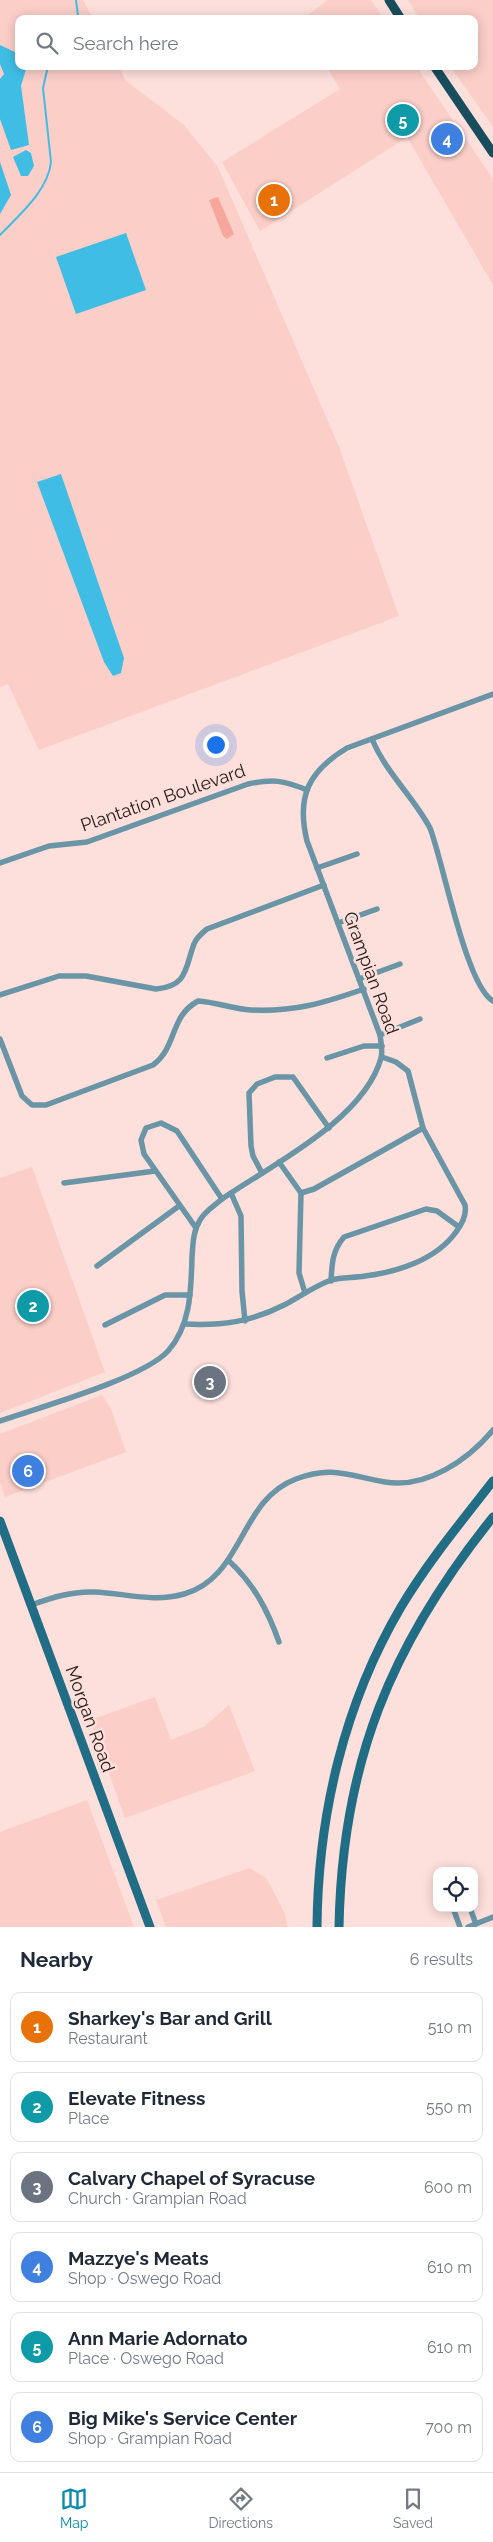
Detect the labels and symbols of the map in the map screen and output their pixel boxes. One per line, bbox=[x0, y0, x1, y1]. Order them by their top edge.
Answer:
pin: 5 bbox=[387, 101, 419, 139]
pin: 4 bbox=[431, 120, 463, 158]
pin: 1 bbox=[258, 181, 290, 219]
your location bbox=[203, 732, 229, 758]
street label: Plantation Boulevard bbox=[78, 759, 248, 836]
street label: Grampian Road bbox=[340, 909, 403, 1037]
pin: 2 bbox=[17, 1287, 49, 1325]
pin: 3 bbox=[194, 1363, 226, 1401]
pin: 6 bbox=[12, 1452, 44, 1490]
street label: Morgan Road bbox=[62, 1663, 119, 1775]

